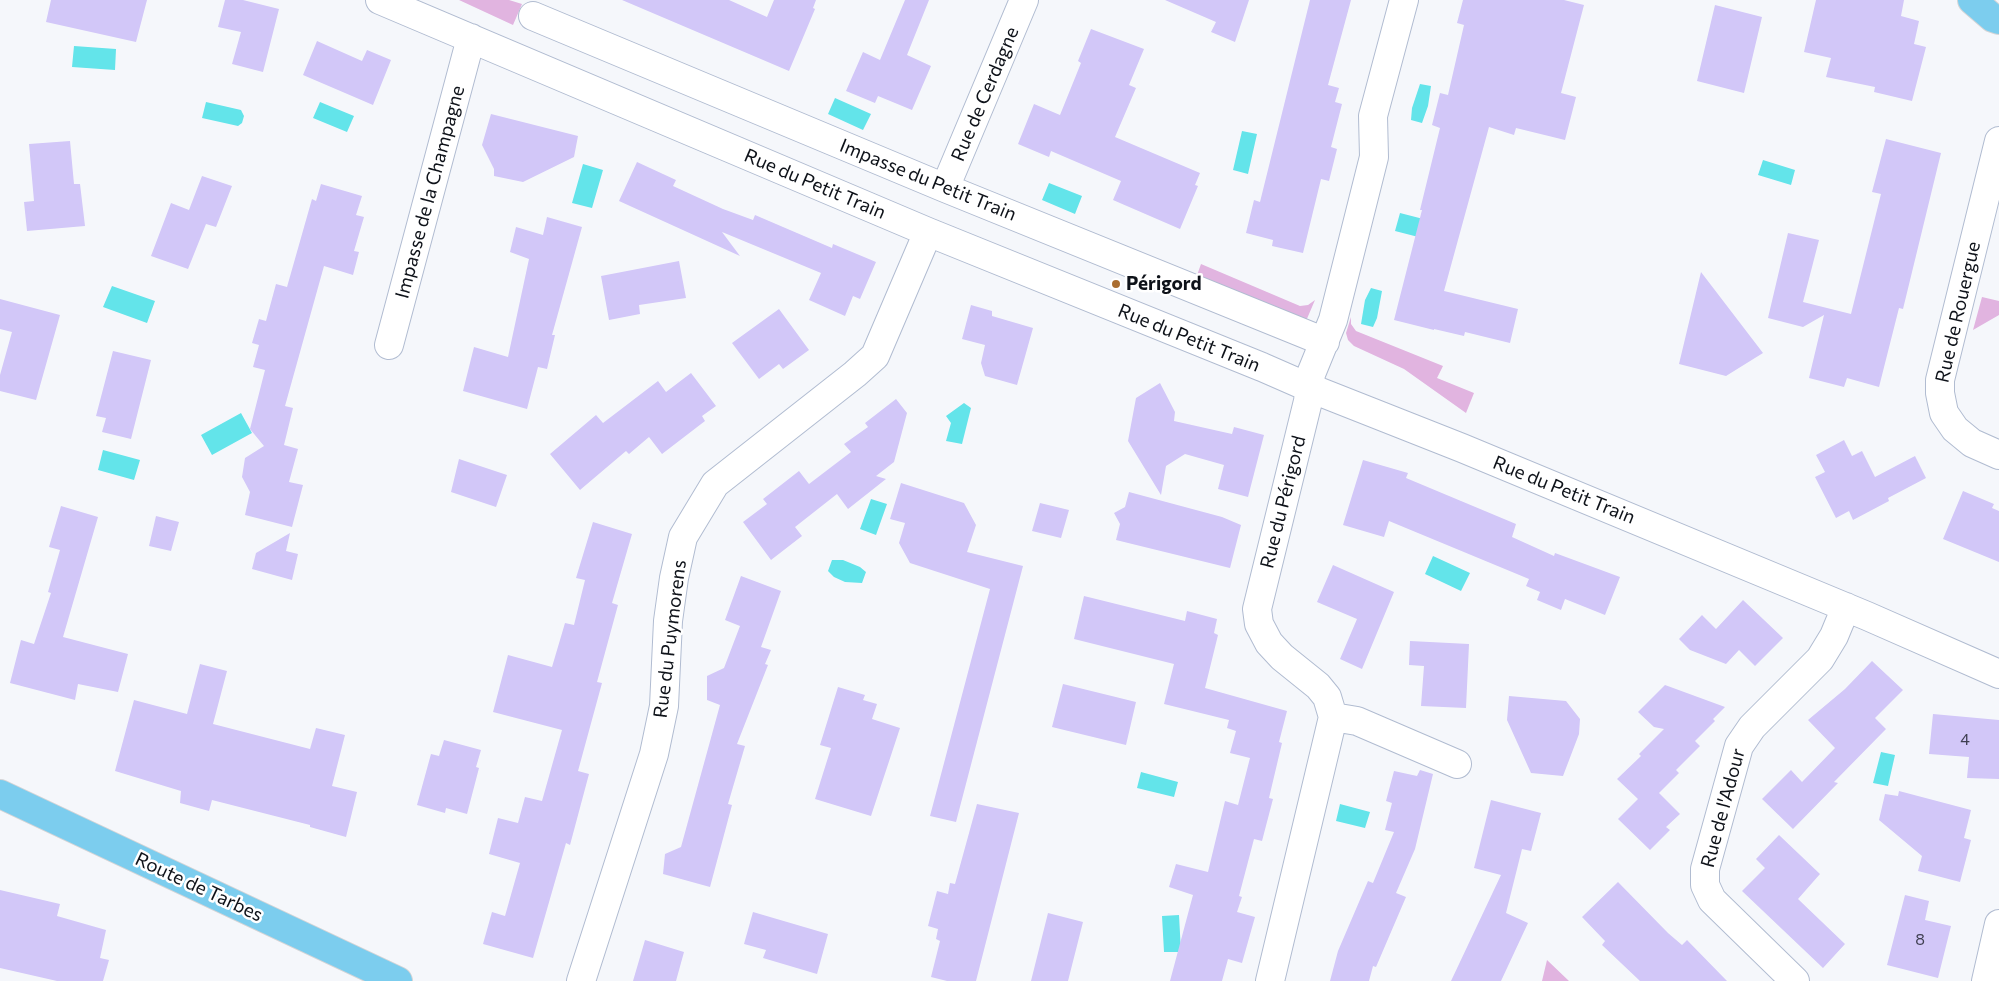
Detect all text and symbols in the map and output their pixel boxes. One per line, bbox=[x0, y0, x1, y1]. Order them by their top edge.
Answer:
street label: Rue de Cerdagne bbox=[946, 23, 1024, 165]
street label: Impasse de la Champagne bbox=[391, 83, 469, 301]
street label: Impasse du Petit Train bbox=[836, 134, 1020, 226]
street label: Rue du Petit Train bbox=[741, 144, 889, 224]
street label: Rue de Rouergue bbox=[1931, 239, 1985, 385]
place label: Périgord bbox=[1126, 273, 1202, 295]
marker: Périgord bbox=[1110, 278, 1122, 290]
street label: Rue du Petit Train bbox=[1115, 299, 1263, 377]
street label: Rue du Périgord bbox=[1255, 433, 1311, 571]
street label: Rue du Petit Train bbox=[1490, 451, 1638, 529]
street label: Rue du Puymorens bbox=[649, 559, 691, 719]
house number: 4 bbox=[1960, 730, 1970, 750]
street label: Rue de l'Adour bbox=[1696, 746, 1750, 870]
street label: Route de Tarbes bbox=[132, 848, 266, 926]
house number: 8 bbox=[1915, 930, 1925, 950]

